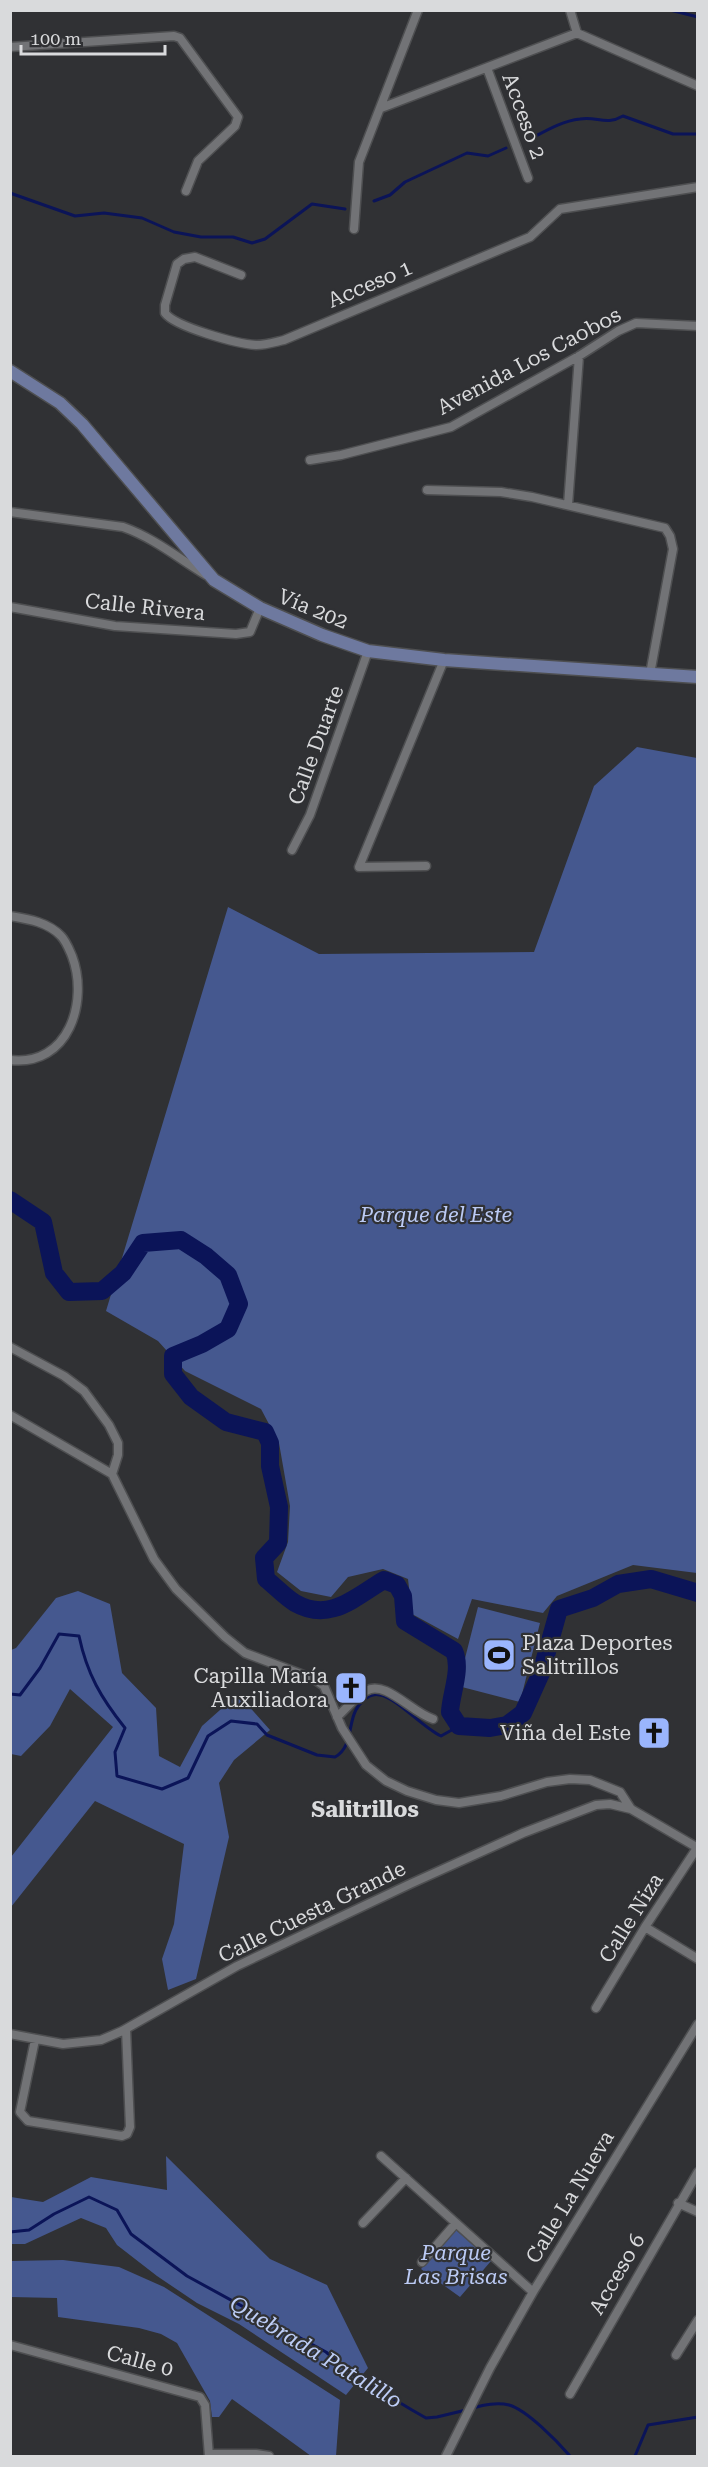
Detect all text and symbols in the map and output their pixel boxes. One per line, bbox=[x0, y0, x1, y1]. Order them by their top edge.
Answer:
scale bar bbox=[21, 18, 165, 56]
text: 100 m bbox=[30, 28, 81, 49]
street label: Acceso 2 bbox=[497, 70, 551, 162]
street label: Acceso 1 bbox=[324, 255, 416, 313]
street label: Avenida Los Caobos bbox=[433, 302, 625, 420]
street label: Vía 202 bbox=[274, 584, 352, 634]
street label: Calle Rivera bbox=[84, 589, 207, 625]
street label: Calle Duarte bbox=[283, 682, 349, 808]
park label: Parque del Este bbox=[359, 1203, 512, 1227]
place label: Plaza Deportes Salitrillos bbox=[522, 1631, 672, 1679]
sports icon: Plaza Deportes Salitrillos bbox=[481, 1637, 517, 1673]
place label: Capilla María Auxiliadora bbox=[194, 1664, 329, 1712]
church icon: Capilla María Auxiliadora bbox=[333, 1670, 369, 1706]
church icon: Viña del Este bbox=[636, 1715, 672, 1751]
place label: Viña del Este bbox=[500, 1721, 631, 1745]
district label: Salitrillos bbox=[311, 1797, 419, 1822]
street label: Calle Cuesta Grande bbox=[215, 1856, 409, 1968]
street label: Calle Niza bbox=[594, 1868, 668, 1967]
street label: Calle La Nueva bbox=[521, 2126, 619, 2268]
street label: Acceso 6 bbox=[584, 2229, 650, 2319]
park label: Parque Las Brisas bbox=[403, 2241, 508, 2289]
water label: Quebrada Patalillo bbox=[225, 2291, 407, 2413]
street label: Calle 0 bbox=[104, 2341, 176, 2381]

